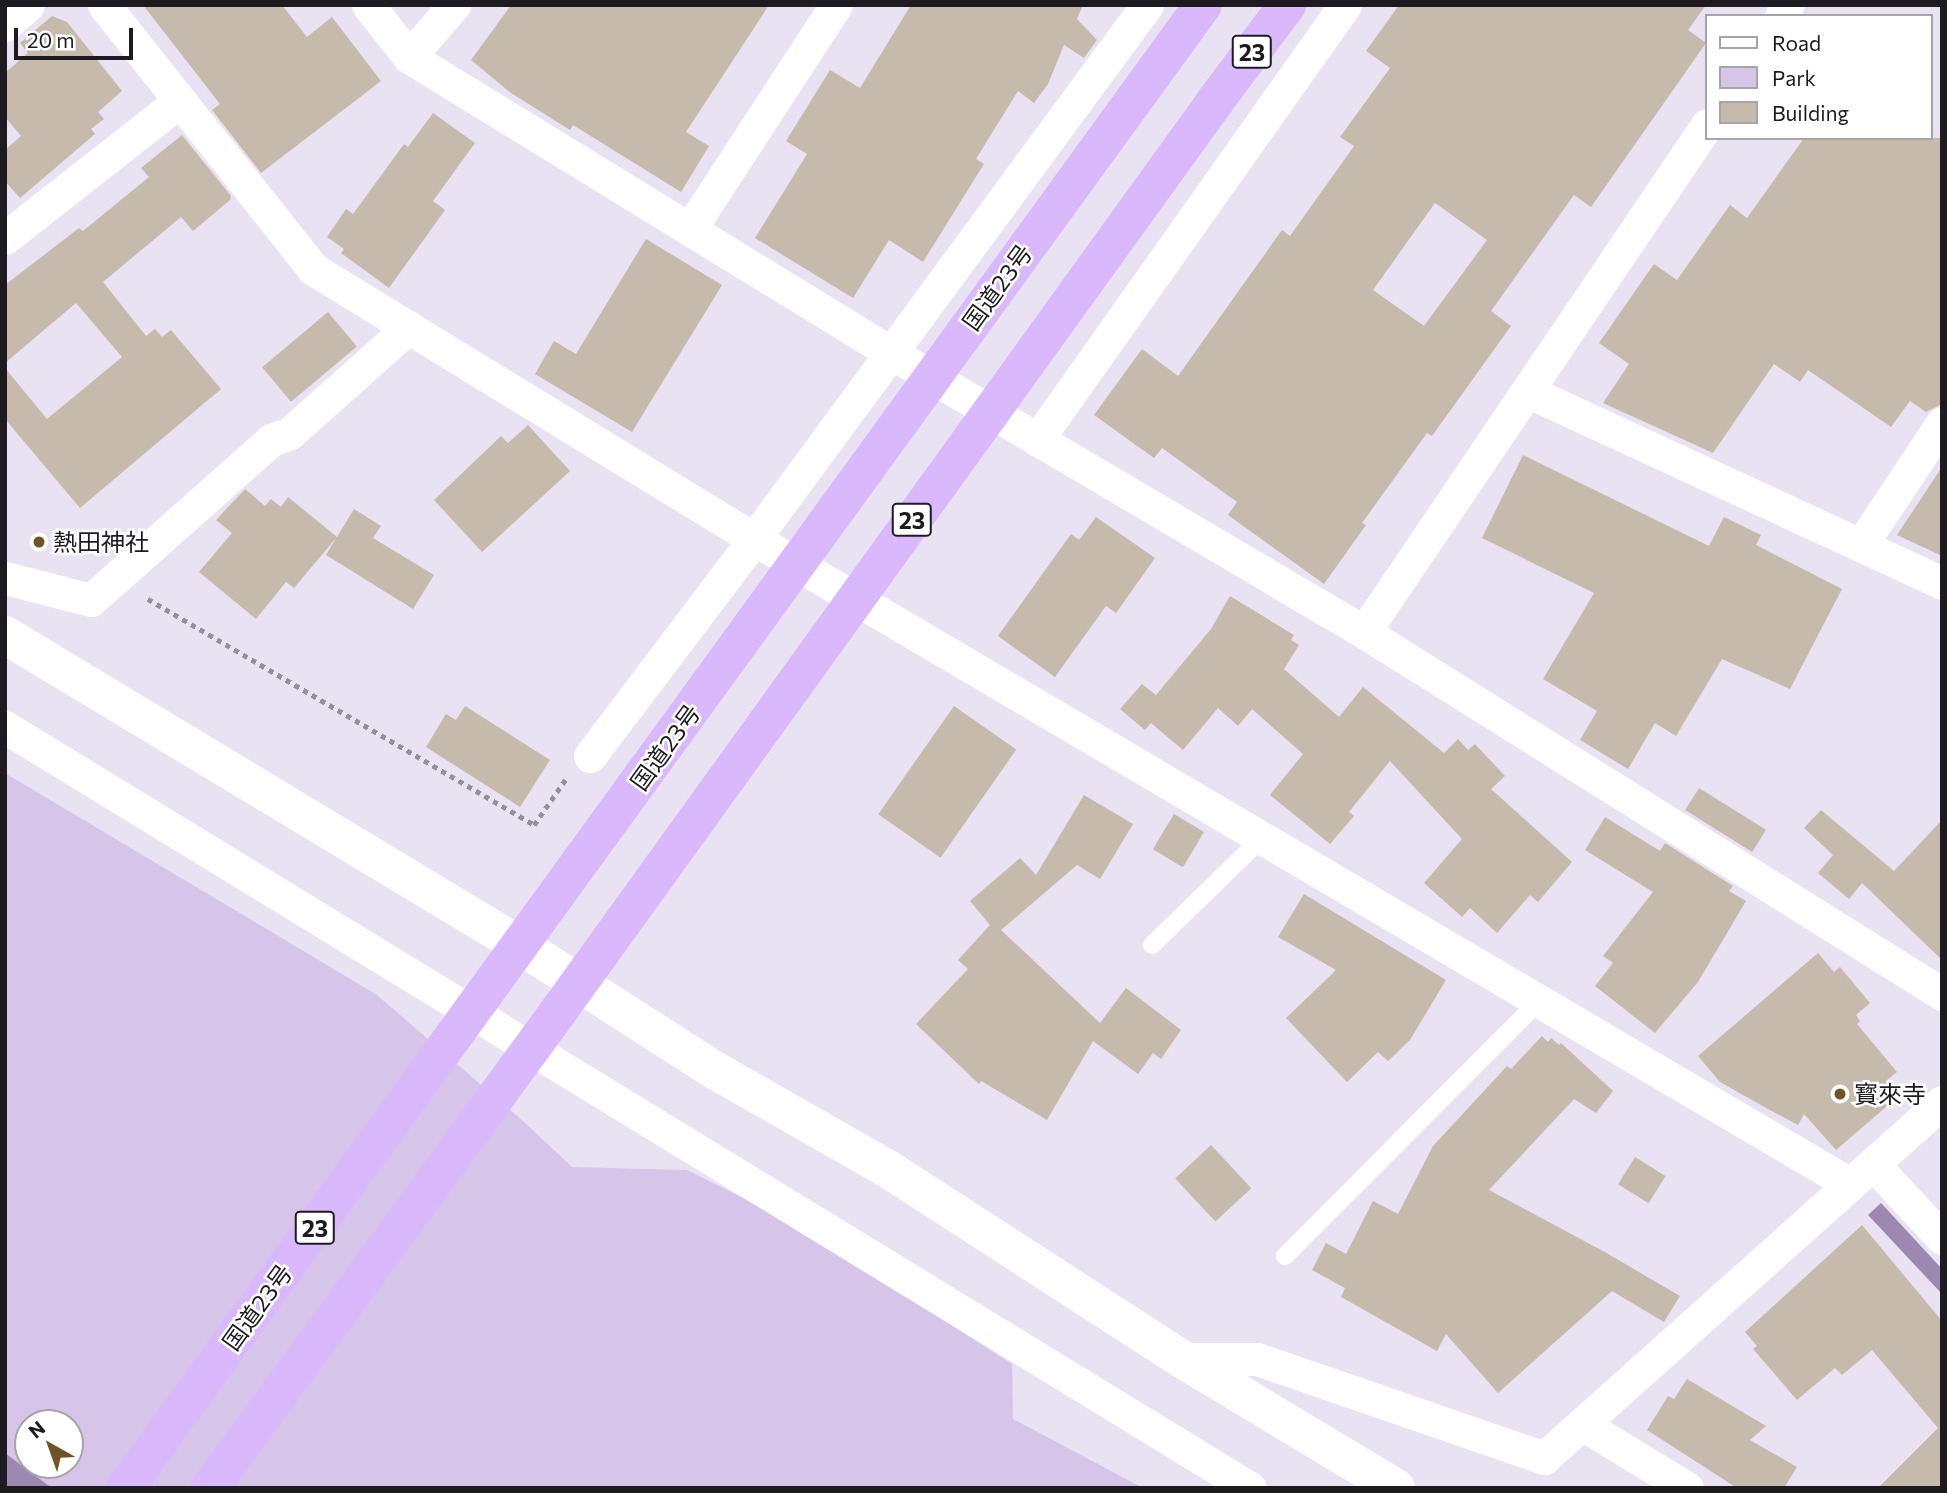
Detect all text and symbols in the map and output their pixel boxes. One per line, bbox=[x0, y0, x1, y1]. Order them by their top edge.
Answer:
scale bar bbox=[18, 14, 136, 58]
legend bbox=[1706, 14, 1933, 140]
text: 20 m bbox=[27, 27, 75, 52]
text: Road bbox=[1772, 30, 1821, 55]
road number: 23 bbox=[1231, 32, 1273, 72]
text: Park bbox=[1772, 65, 1816, 90]
text: Building bbox=[1772, 100, 1849, 125]
street label: 国道23号 bbox=[956, 238, 1038, 336]
road number: 23 bbox=[891, 500, 933, 540]
place label: 熱田神社 bbox=[53, 528, 149, 556]
marker: 熱田神社 bbox=[31, 534, 47, 550]
street label: 国道23号 bbox=[624, 698, 706, 796]
place label: 寳來寺 bbox=[1854, 1080, 1926, 1108]
marker: 寳來寺 bbox=[1832, 1086, 1848, 1102]
road number: 23 bbox=[294, 1208, 336, 1247]
street label: 国道23号 bbox=[216, 1258, 298, 1356]
north arrow bbox=[14, 1409, 84, 1479]
text: N bbox=[24, 1416, 49, 1442]

